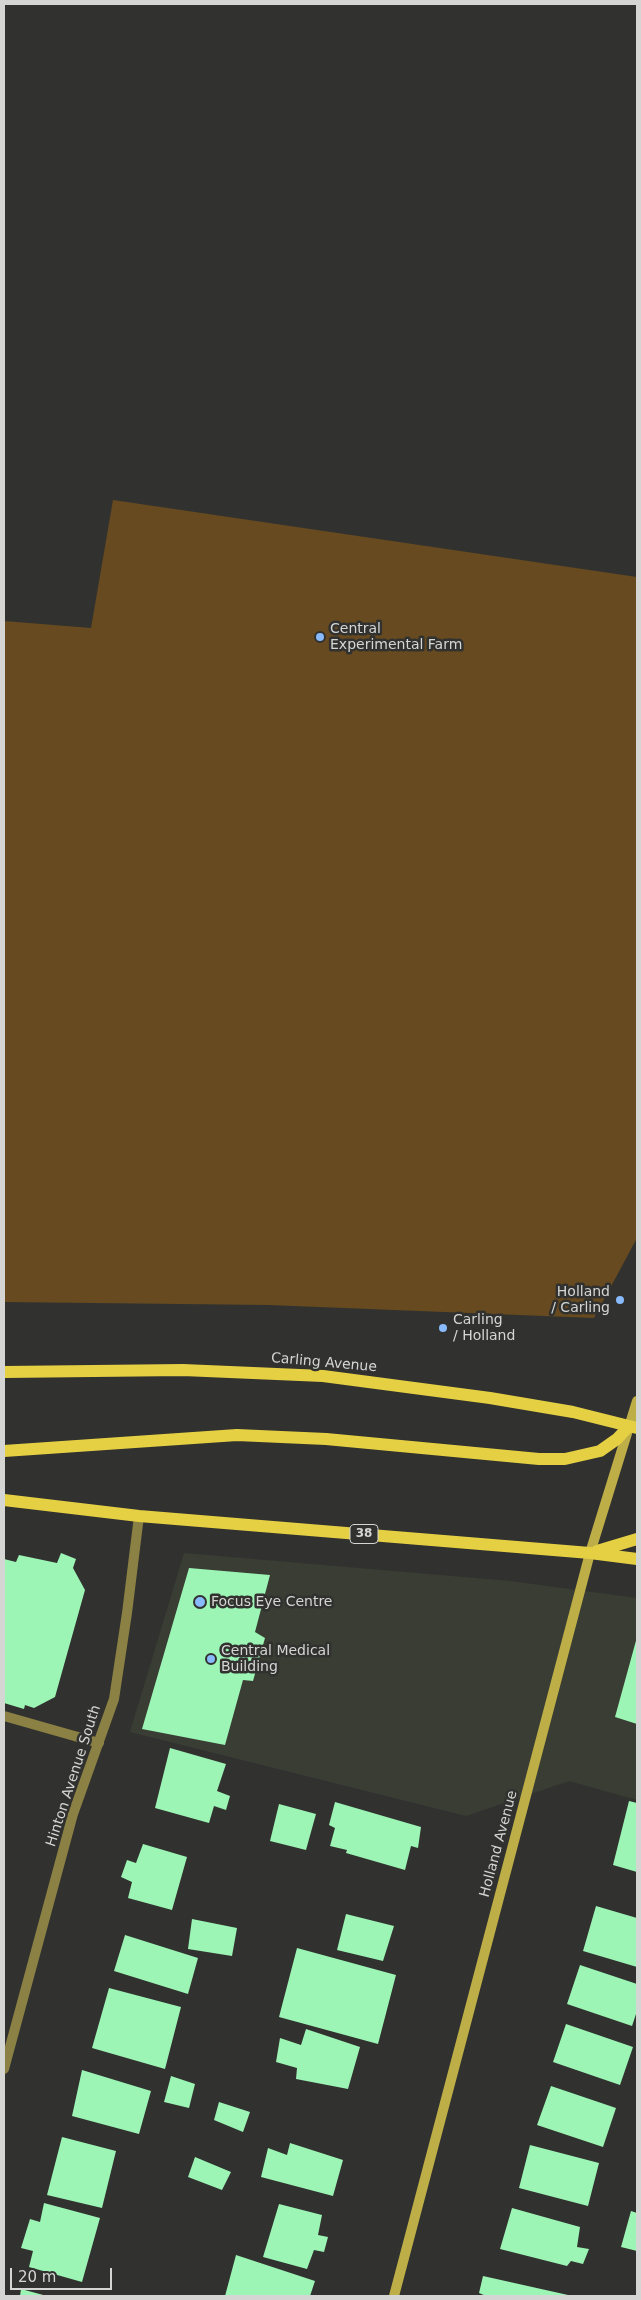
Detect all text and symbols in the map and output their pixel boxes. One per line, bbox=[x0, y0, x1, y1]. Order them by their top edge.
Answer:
place label: Central Experimental Farm bbox=[330, 621, 462, 654]
marker: Central Experimental Farm bbox=[314, 631, 326, 643]
place label: Holland / Carling bbox=[551, 1284, 610, 1316]
marker: Holland / Carling bbox=[614, 1294, 626, 1306]
place label: Carling / Holland bbox=[453, 1312, 515, 1344]
marker: Carling / Holland bbox=[437, 1322, 449, 1334]
street label: Carling Avenue bbox=[270, 1350, 378, 1376]
road number: 38 bbox=[350, 1525, 378, 1544]
place label: Focus Eye Centre bbox=[211, 1594, 332, 1610]
marker: Focus Eye Centre bbox=[193, 1595, 207, 1609]
place label: Central Medical Building bbox=[221, 1643, 330, 1675]
marker: Central Medical Building bbox=[205, 1653, 217, 1665]
street label: Hinton Avenue South bbox=[43, 1703, 105, 1849]
street label: Holland Avenue bbox=[477, 1789, 521, 1899]
scale bar bbox=[12, 2258, 115, 2290]
text: 20 m bbox=[18, 2268, 56, 2286]

